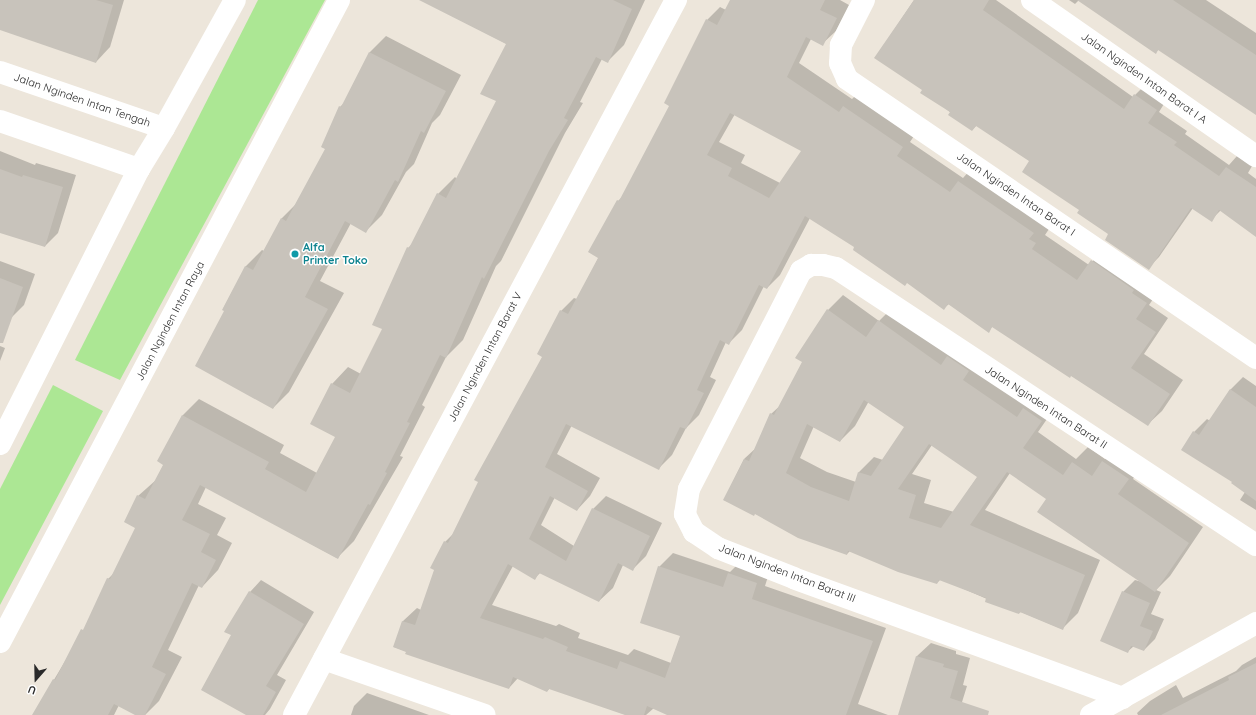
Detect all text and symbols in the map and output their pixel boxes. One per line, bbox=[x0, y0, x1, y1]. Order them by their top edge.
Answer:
street label: Jalan Nginden Intan Barat I A bbox=[1079, 29, 1209, 127]
street label: Jalan Nginden Intan Tengah bbox=[12, 70, 152, 130]
street label: Jalan Nginden Intan Barat I bbox=[954, 149, 1078, 239]
place label: Alfa Printer Toko bbox=[303, 241, 368, 267]
marker: Alfa Printer Toko bbox=[290, 249, 300, 259]
street label: Jalan Nginden Intan Raya bbox=[133, 259, 207, 383]
street label: Jalan Nginden Intan Barat V bbox=[445, 290, 525, 424]
street label: Jalan Nginden Intan Barat II bbox=[982, 363, 1110, 451]
street label: Jalan Nginden Intan Barat III bbox=[717, 541, 857, 605]
north arrow bbox=[16, 659, 56, 699]
text: U bbox=[26, 682, 38, 698]

